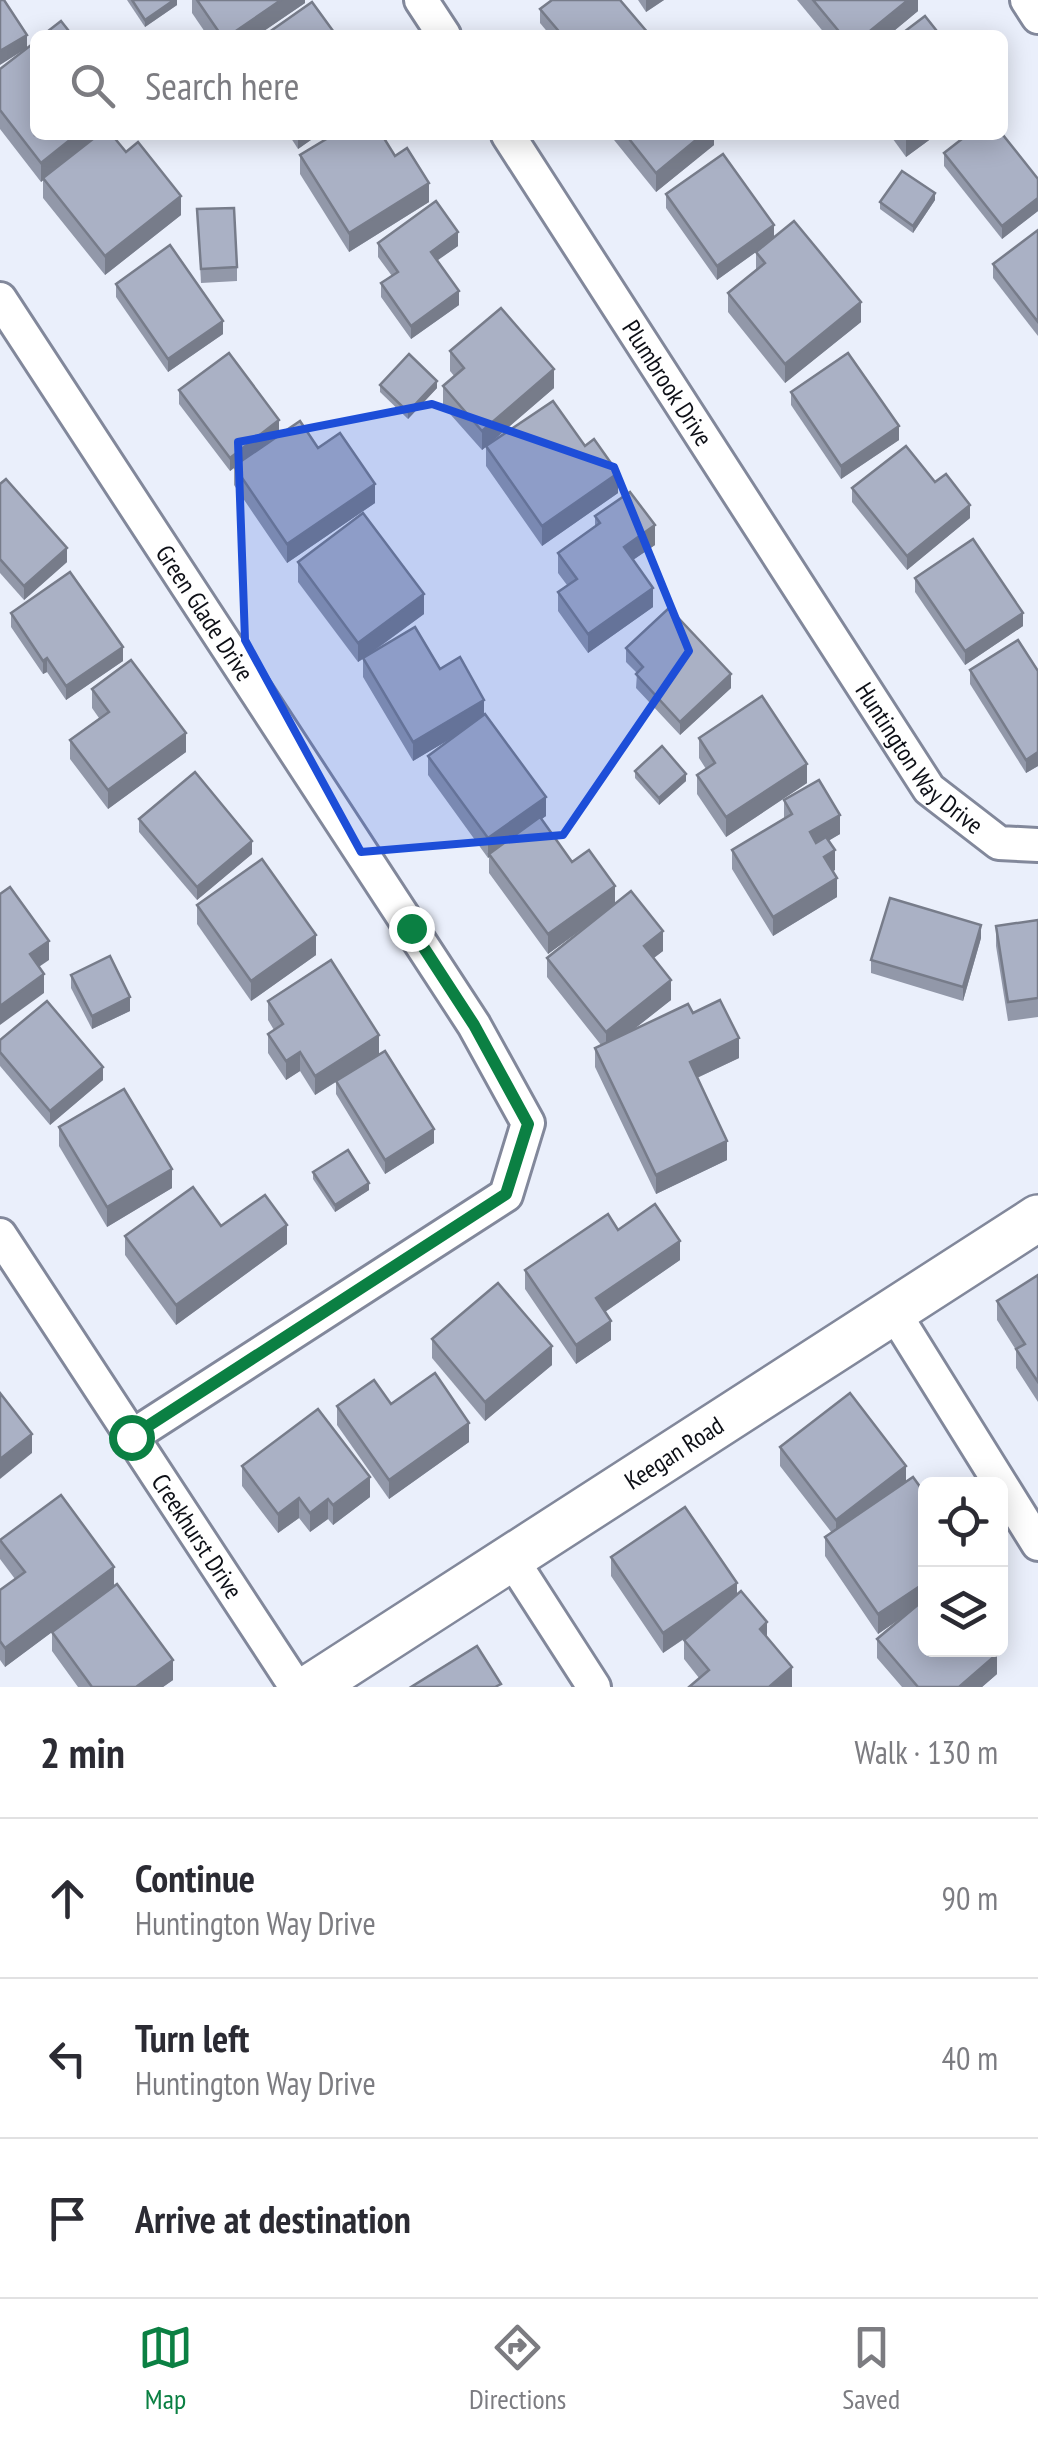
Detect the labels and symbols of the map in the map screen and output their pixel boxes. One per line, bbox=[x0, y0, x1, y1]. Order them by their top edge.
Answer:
street label: Plumbrook Drive bbox=[615, 314, 720, 452]
street label: Green Glade Drive bbox=[149, 539, 261, 687]
street label: Huntington Way Drive bbox=[848, 676, 990, 841]
route end bbox=[389, 906, 435, 952]
street label: Keegan Road bbox=[619, 1409, 730, 1496]
route start bbox=[109, 1415, 155, 1461]
street label: Creekhurst Drive bbox=[145, 1468, 250, 1605]

